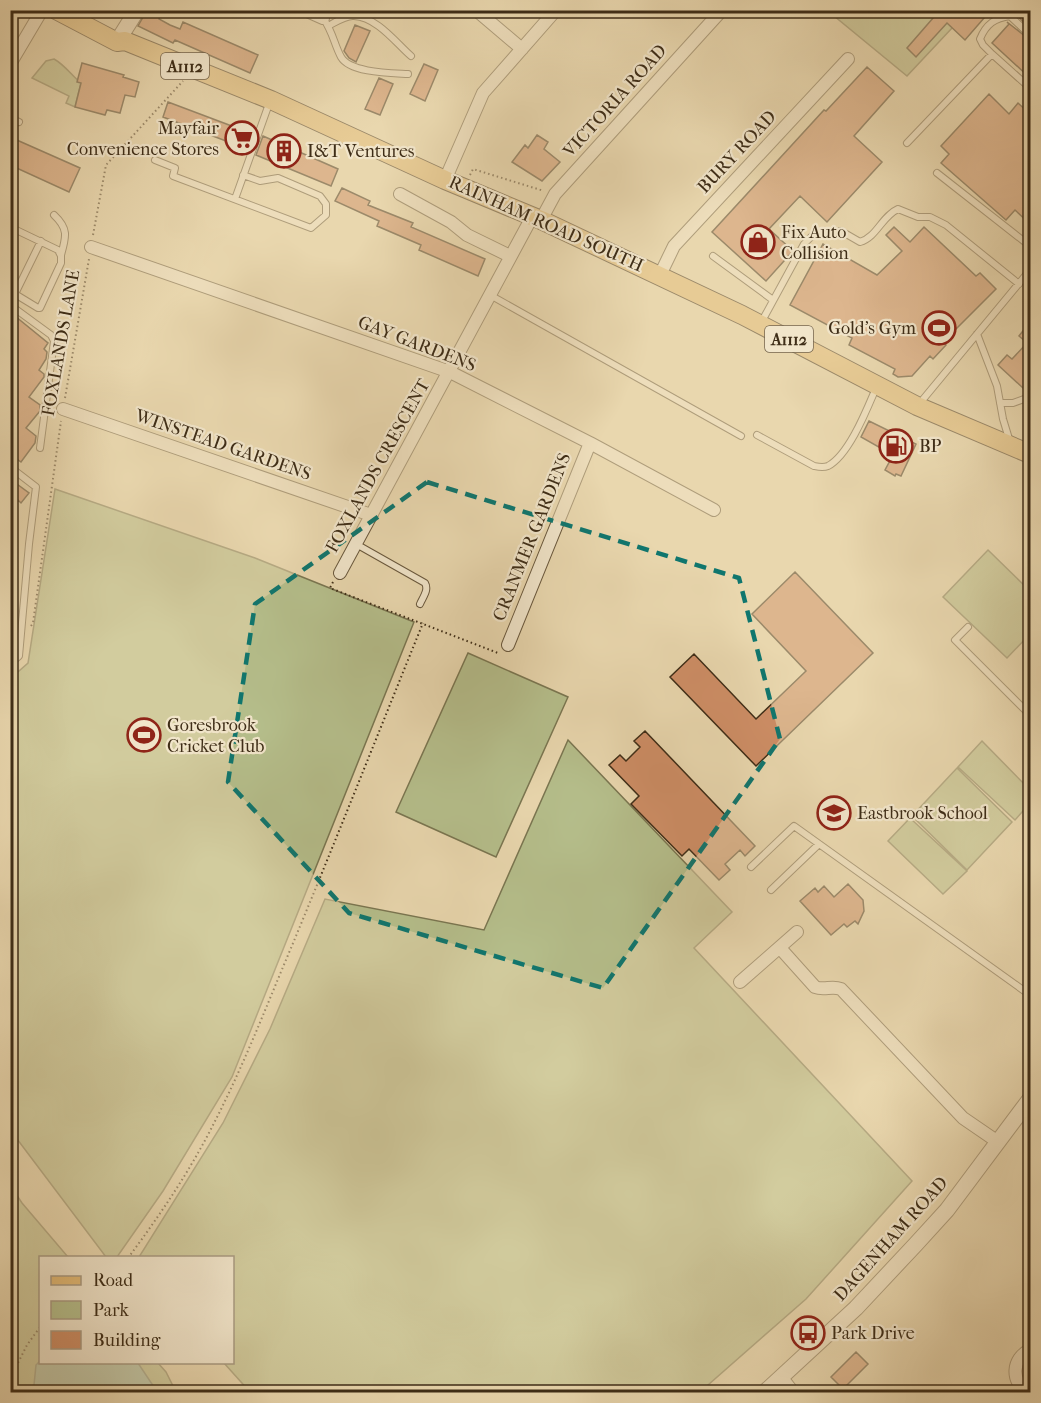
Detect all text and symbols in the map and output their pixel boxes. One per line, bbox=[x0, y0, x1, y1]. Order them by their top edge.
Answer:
street label: VICTORIA ROAD bbox=[558, 40, 671, 162]
road number: A1112 bbox=[161, 53, 209, 79]
street label: BURY ROAD bbox=[693, 106, 781, 198]
place label: Mayfair Convenience Stores bbox=[67, 118, 219, 160]
supermarket icon: Mayfair Convenience Stores bbox=[224, 120, 260, 156]
building icon: I&T Ventures bbox=[266, 133, 302, 169]
place label: I&T Ventures bbox=[307, 141, 415, 162]
street label: RAINHAM ROAD SOUTH bbox=[445, 172, 647, 276]
place label: Fix Auto Collision bbox=[781, 222, 849, 264]
shop icon: Fix Auto Collision bbox=[740, 224, 776, 260]
street label: FOXLANDS LANE bbox=[38, 268, 84, 418]
sports icon: Gold's Gym bbox=[921, 310, 957, 346]
street label: GAY GARDENS bbox=[355, 312, 479, 376]
place label: Gold's Gym bbox=[828, 318, 916, 339]
road number: A1112 bbox=[765, 326, 813, 352]
street label: FOXLANDS CRESCENT bbox=[321, 375, 435, 556]
street label: WINSTEAD GARDENS bbox=[131, 405, 314, 485]
fuel station icon: BP bbox=[878, 428, 914, 464]
place label: BP bbox=[919, 436, 942, 457]
street label: CRANMER GARDENS bbox=[489, 450, 575, 624]
place label: Goresbrook Cricket Club bbox=[167, 715, 264, 757]
sports icon: Goresbrook Cricket Club bbox=[126, 717, 162, 753]
school or university icon: Eastbrook School bbox=[816, 795, 852, 831]
place label: Eastbrook School bbox=[857, 803, 988, 824]
street label: DAGENHAM ROAD bbox=[830, 1172, 952, 1306]
legend bbox=[39, 1256, 234, 1364]
text: Road bbox=[93, 1270, 133, 1291]
text: Park bbox=[93, 1300, 130, 1321]
bus stop icon: Park Drive bbox=[790, 1315, 826, 1351]
place label: Park Drive bbox=[831, 1323, 915, 1344]
text: Building bbox=[93, 1330, 161, 1351]

